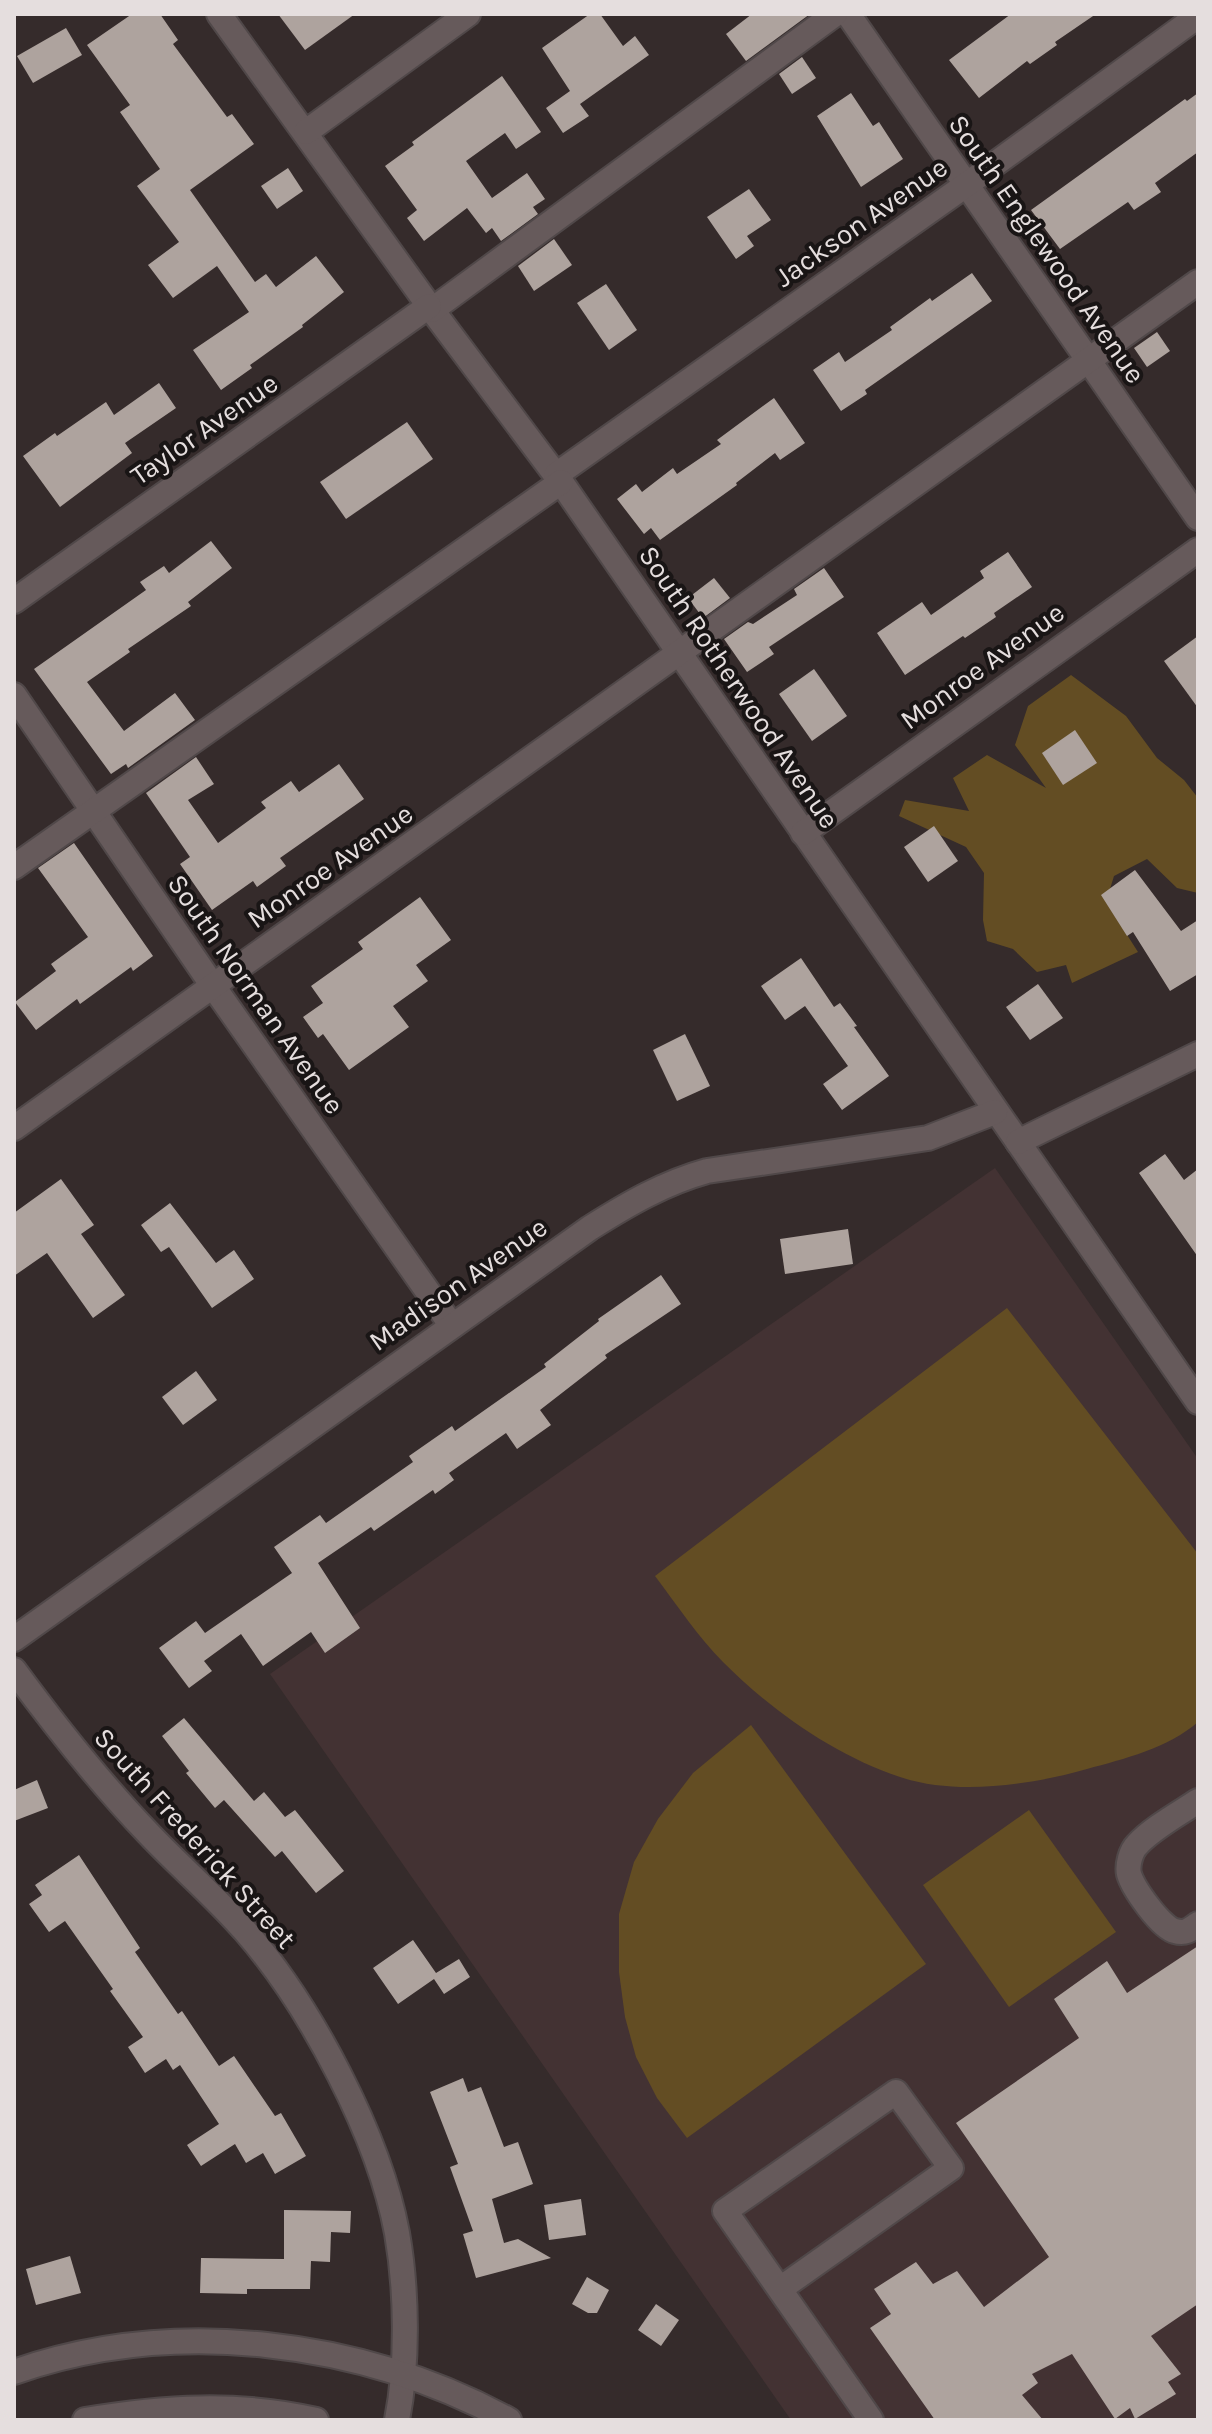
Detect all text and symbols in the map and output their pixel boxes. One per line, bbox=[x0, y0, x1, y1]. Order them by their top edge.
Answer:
street label: South Englewood Avenue bbox=[942, 108, 1152, 390]
street label: Jackson Avenue bbox=[769, 150, 953, 294]
street label: Taylor Avenue bbox=[124, 366, 284, 492]
street label: South Rotherwood Avenue bbox=[632, 539, 846, 835]
street label: Monroe Avenue bbox=[894, 595, 1070, 737]
street label: Monroe Avenue bbox=[241, 797, 419, 935]
street label: South Norman Avenue bbox=[161, 868, 351, 1120]
street label: Madison Avenue bbox=[363, 1210, 553, 1358]
street label: South Frederick Street bbox=[87, 1721, 303, 1955]

